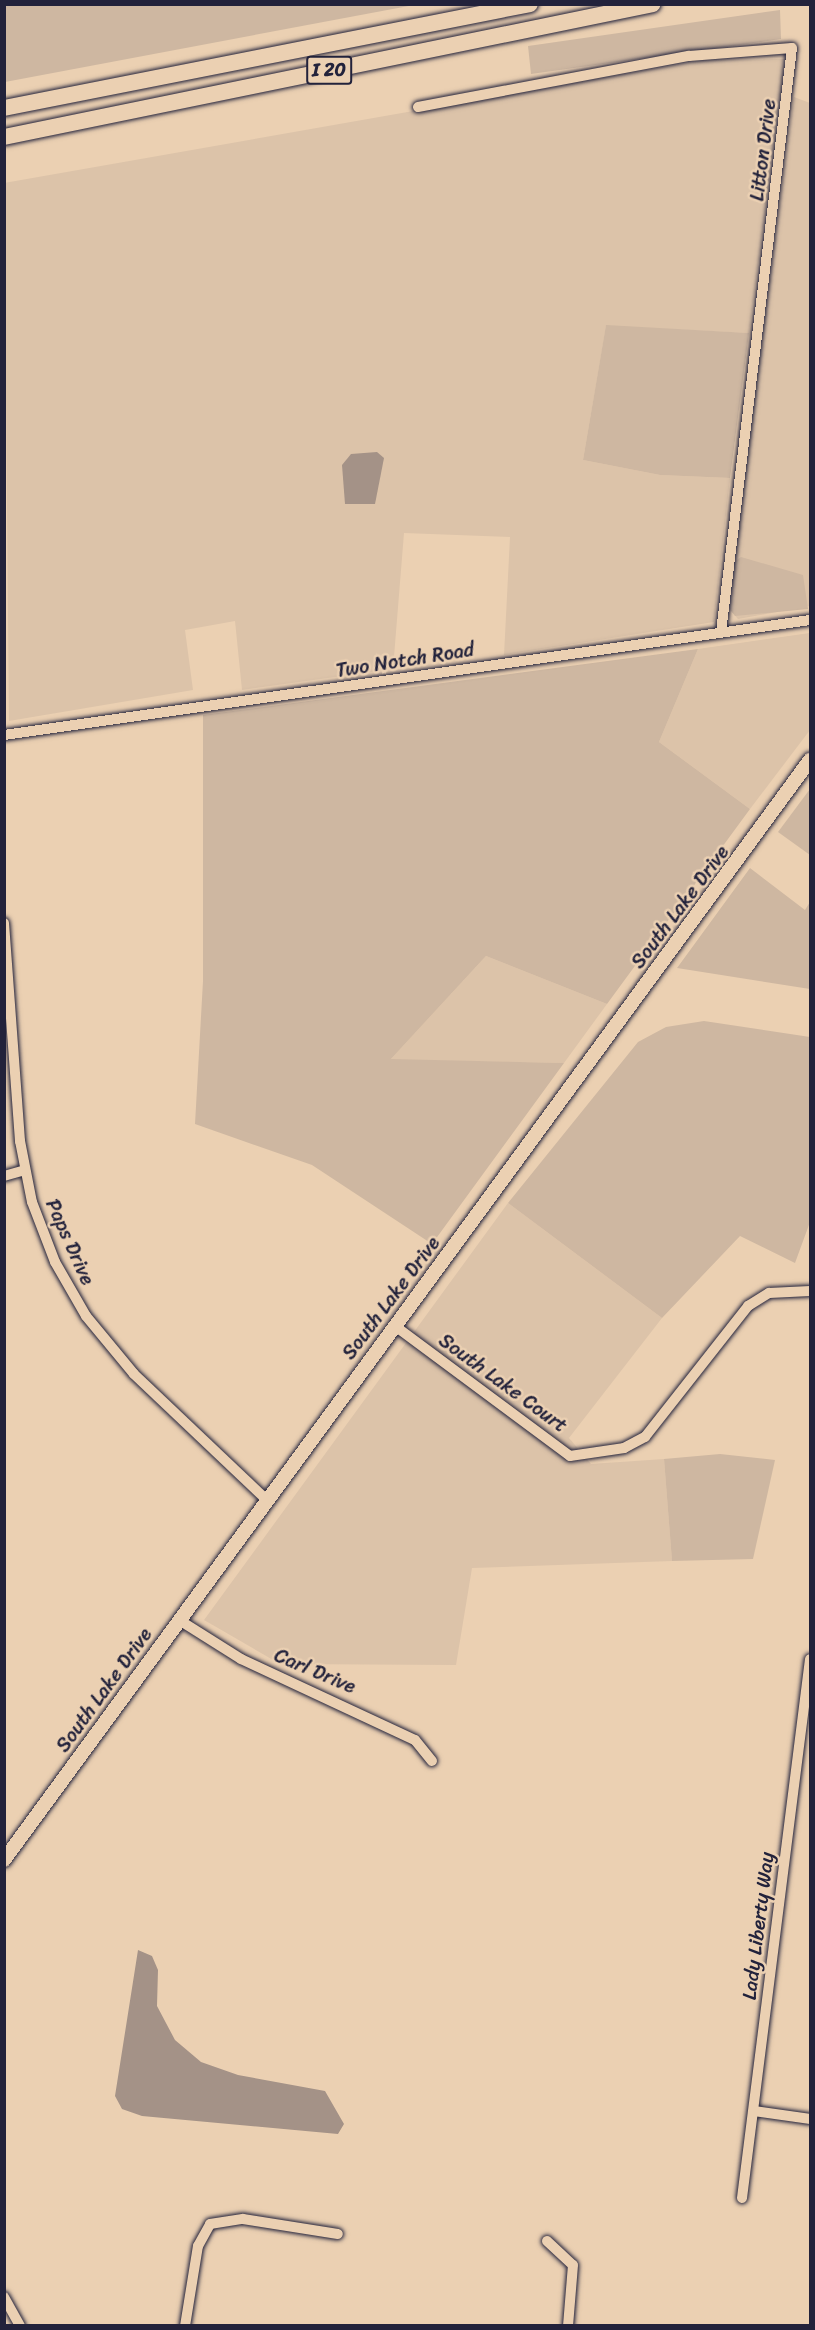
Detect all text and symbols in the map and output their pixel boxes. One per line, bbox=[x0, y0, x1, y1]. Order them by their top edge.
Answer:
road number: I 20 bbox=[305, 55, 353, 85]
street label: Litton Drive bbox=[745, 98, 781, 202]
street label: Two Notch Road bbox=[334, 637, 476, 683]
street label: South Lake Drive bbox=[626, 840, 734, 974]
street label: Paps Drive bbox=[40, 1195, 100, 1289]
street label: South Lake Drive bbox=[337, 1231, 445, 1365]
street label: South Lake Court bbox=[434, 1328, 572, 1438]
street label: South Lake Drive bbox=[51, 1623, 157, 1757]
street label: Carl Drive bbox=[270, 1643, 360, 1699]
street label: Lady Liberty Way bbox=[737, 1851, 779, 2001]

